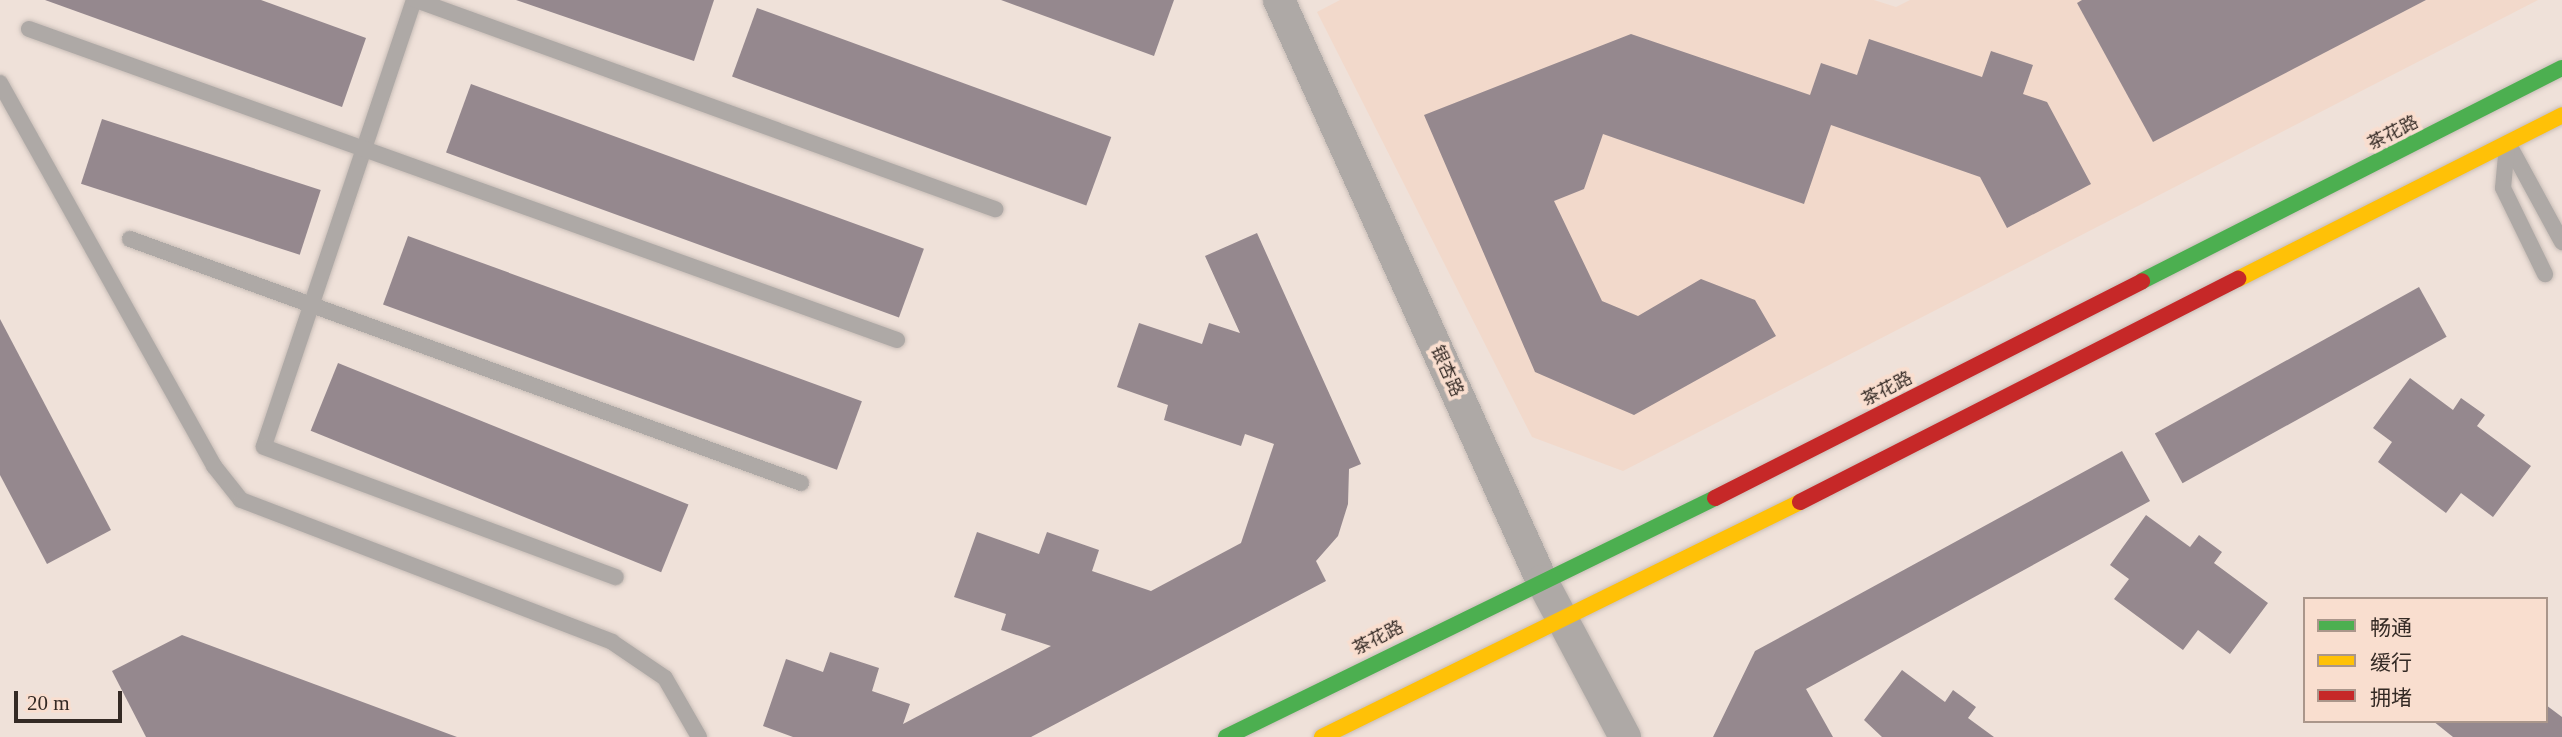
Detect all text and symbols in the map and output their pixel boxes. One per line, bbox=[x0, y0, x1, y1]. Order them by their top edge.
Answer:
street label: 茶花路 bbox=[2364, 111, 2422, 155]
street label: 银杏路 bbox=[1426, 342, 1468, 400]
street label: 茶花路 bbox=[1858, 367, 1916, 411]
legend bbox=[2303, 597, 2548, 723]
street label: 茶花路 bbox=[1349, 616, 1407, 660]
text: 畅通 bbox=[2370, 616, 2412, 640]
text: 缓行 bbox=[2370, 651, 2412, 675]
scale bar bbox=[18, 678, 126, 722]
text: 拥堵 bbox=[2370, 686, 2412, 710]
text: 20 m bbox=[27, 691, 70, 715]

